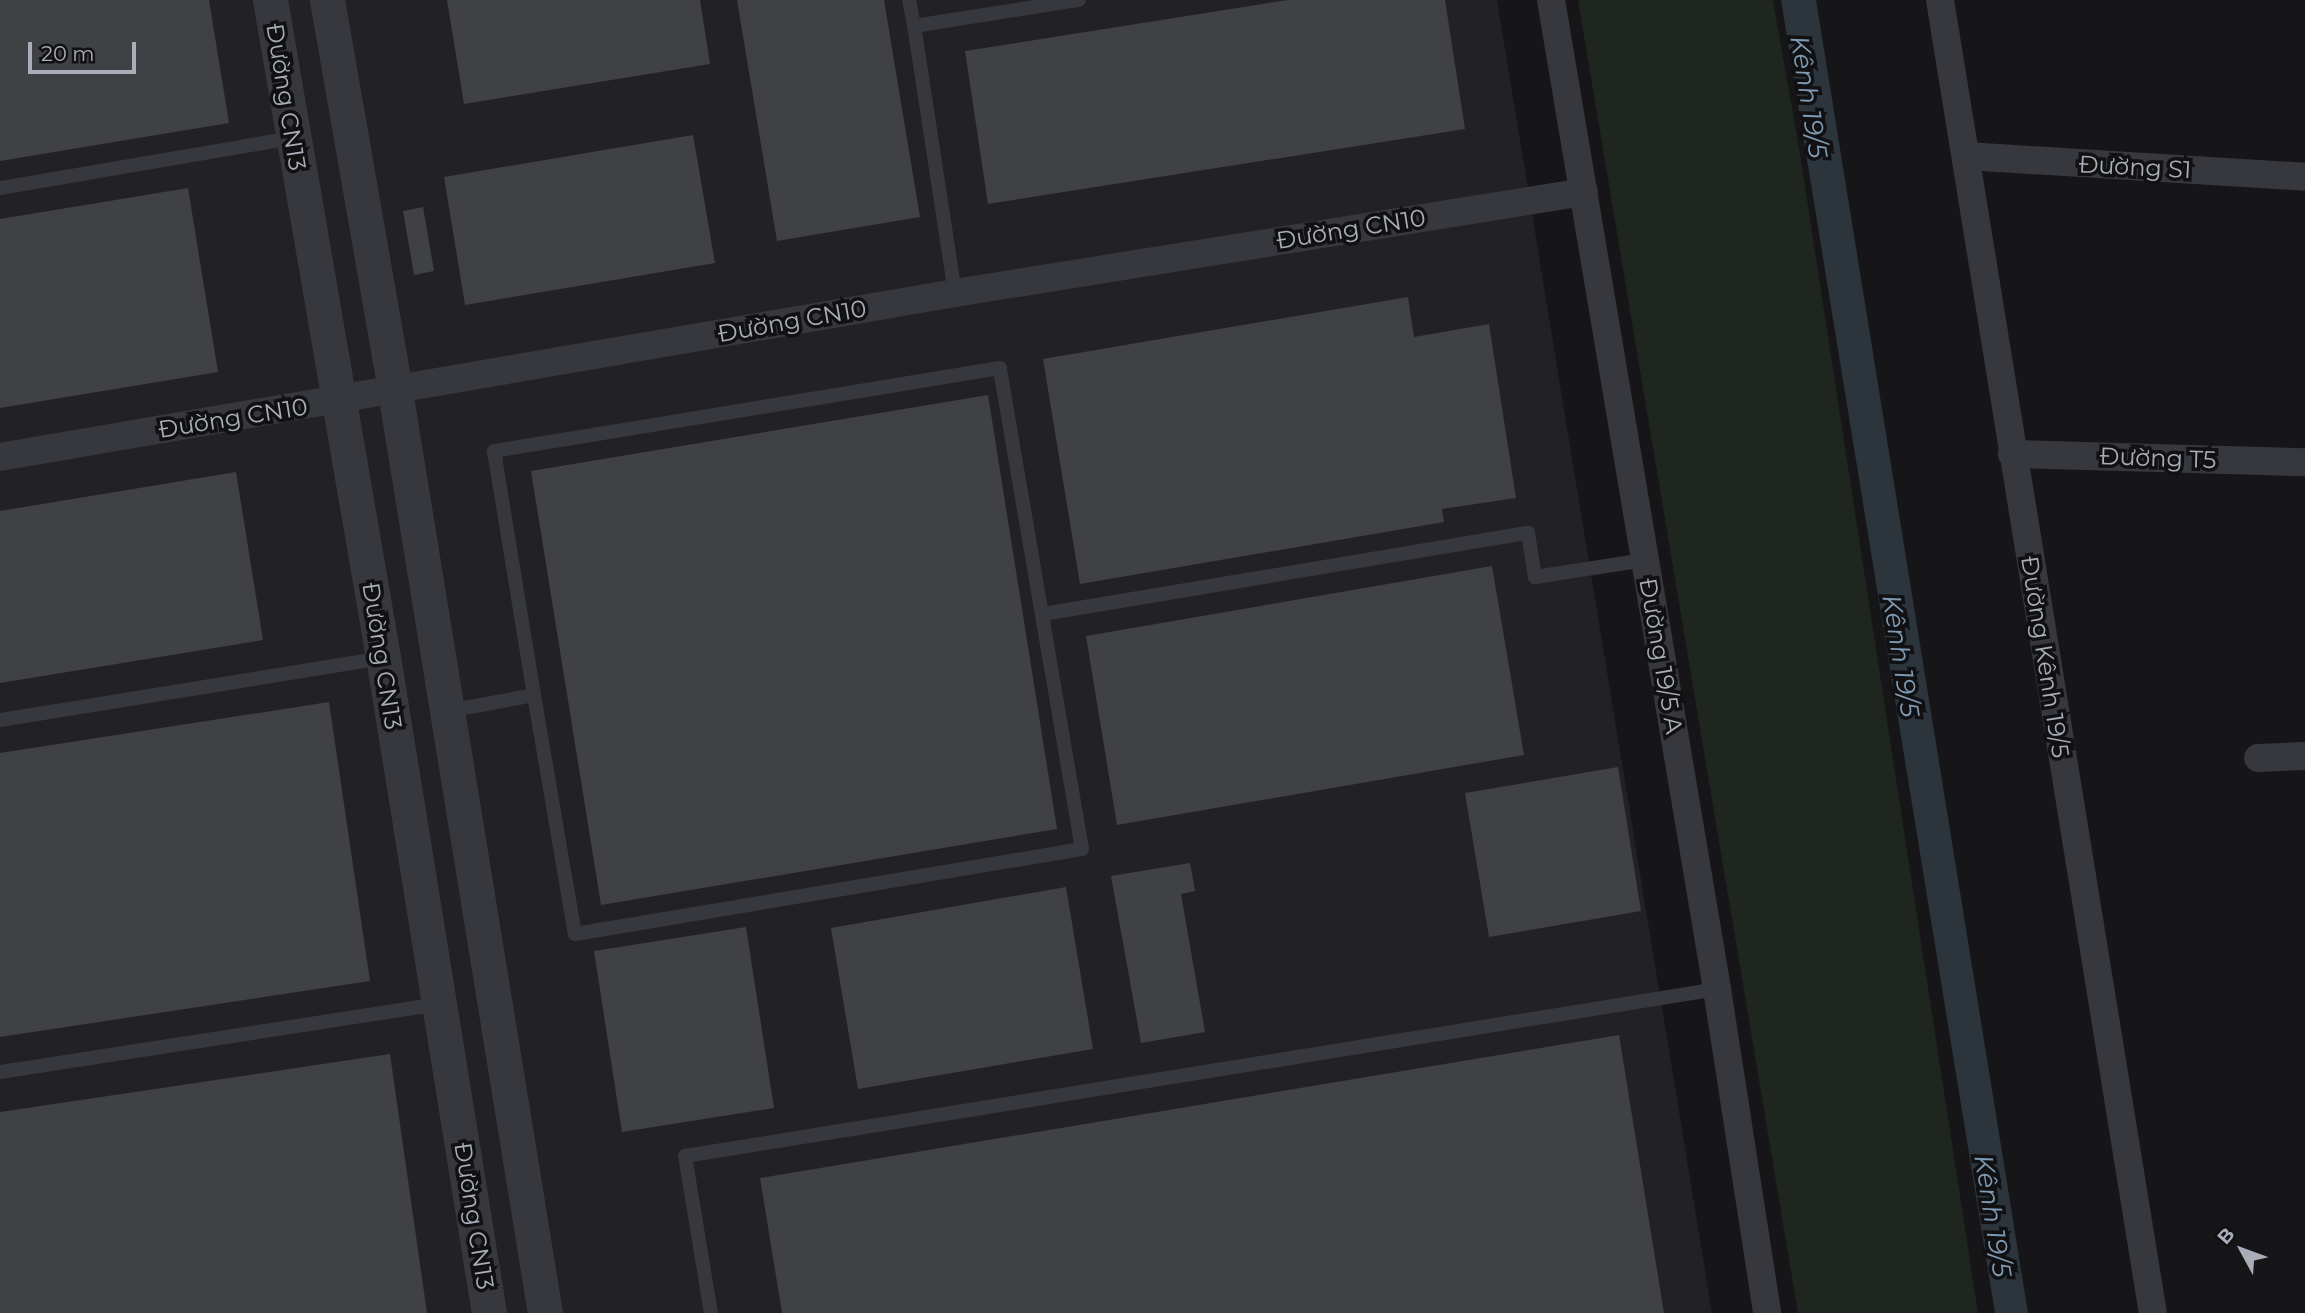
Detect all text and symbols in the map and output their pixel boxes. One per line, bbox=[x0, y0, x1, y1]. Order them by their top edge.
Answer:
street label: Đường CN13 bbox=[260, 21, 312, 173]
scale bar bbox=[32, 28, 140, 72]
water label: Kênh 19/5 bbox=[1783, 33, 1833, 161]
text: 20 m bbox=[41, 41, 95, 66]
street label: Đường S1 bbox=[2078, 150, 2192, 184]
street label: Đường CN10 bbox=[1274, 203, 1428, 255]
street label: Đường CN10 bbox=[715, 294, 869, 348]
street label: Đường CN10 bbox=[156, 392, 310, 444]
street label: Đường T5 bbox=[2099, 442, 2217, 474]
street label: Đường Kênh 19/5 bbox=[2015, 554, 2075, 760]
street label: Đường 19/5 A bbox=[1633, 576, 1689, 736]
street label: Đường CN13 bbox=[356, 580, 408, 732]
water label: Kênh 19/5 bbox=[1875, 592, 1925, 720]
street label: Đường CN13 bbox=[448, 1140, 500, 1292]
water label: Kênh 19/5 bbox=[1967, 1152, 2017, 1280]
north arrow bbox=[2207, 1215, 2277, 1285]
text: B bbox=[2212, 1223, 2239, 1249]

